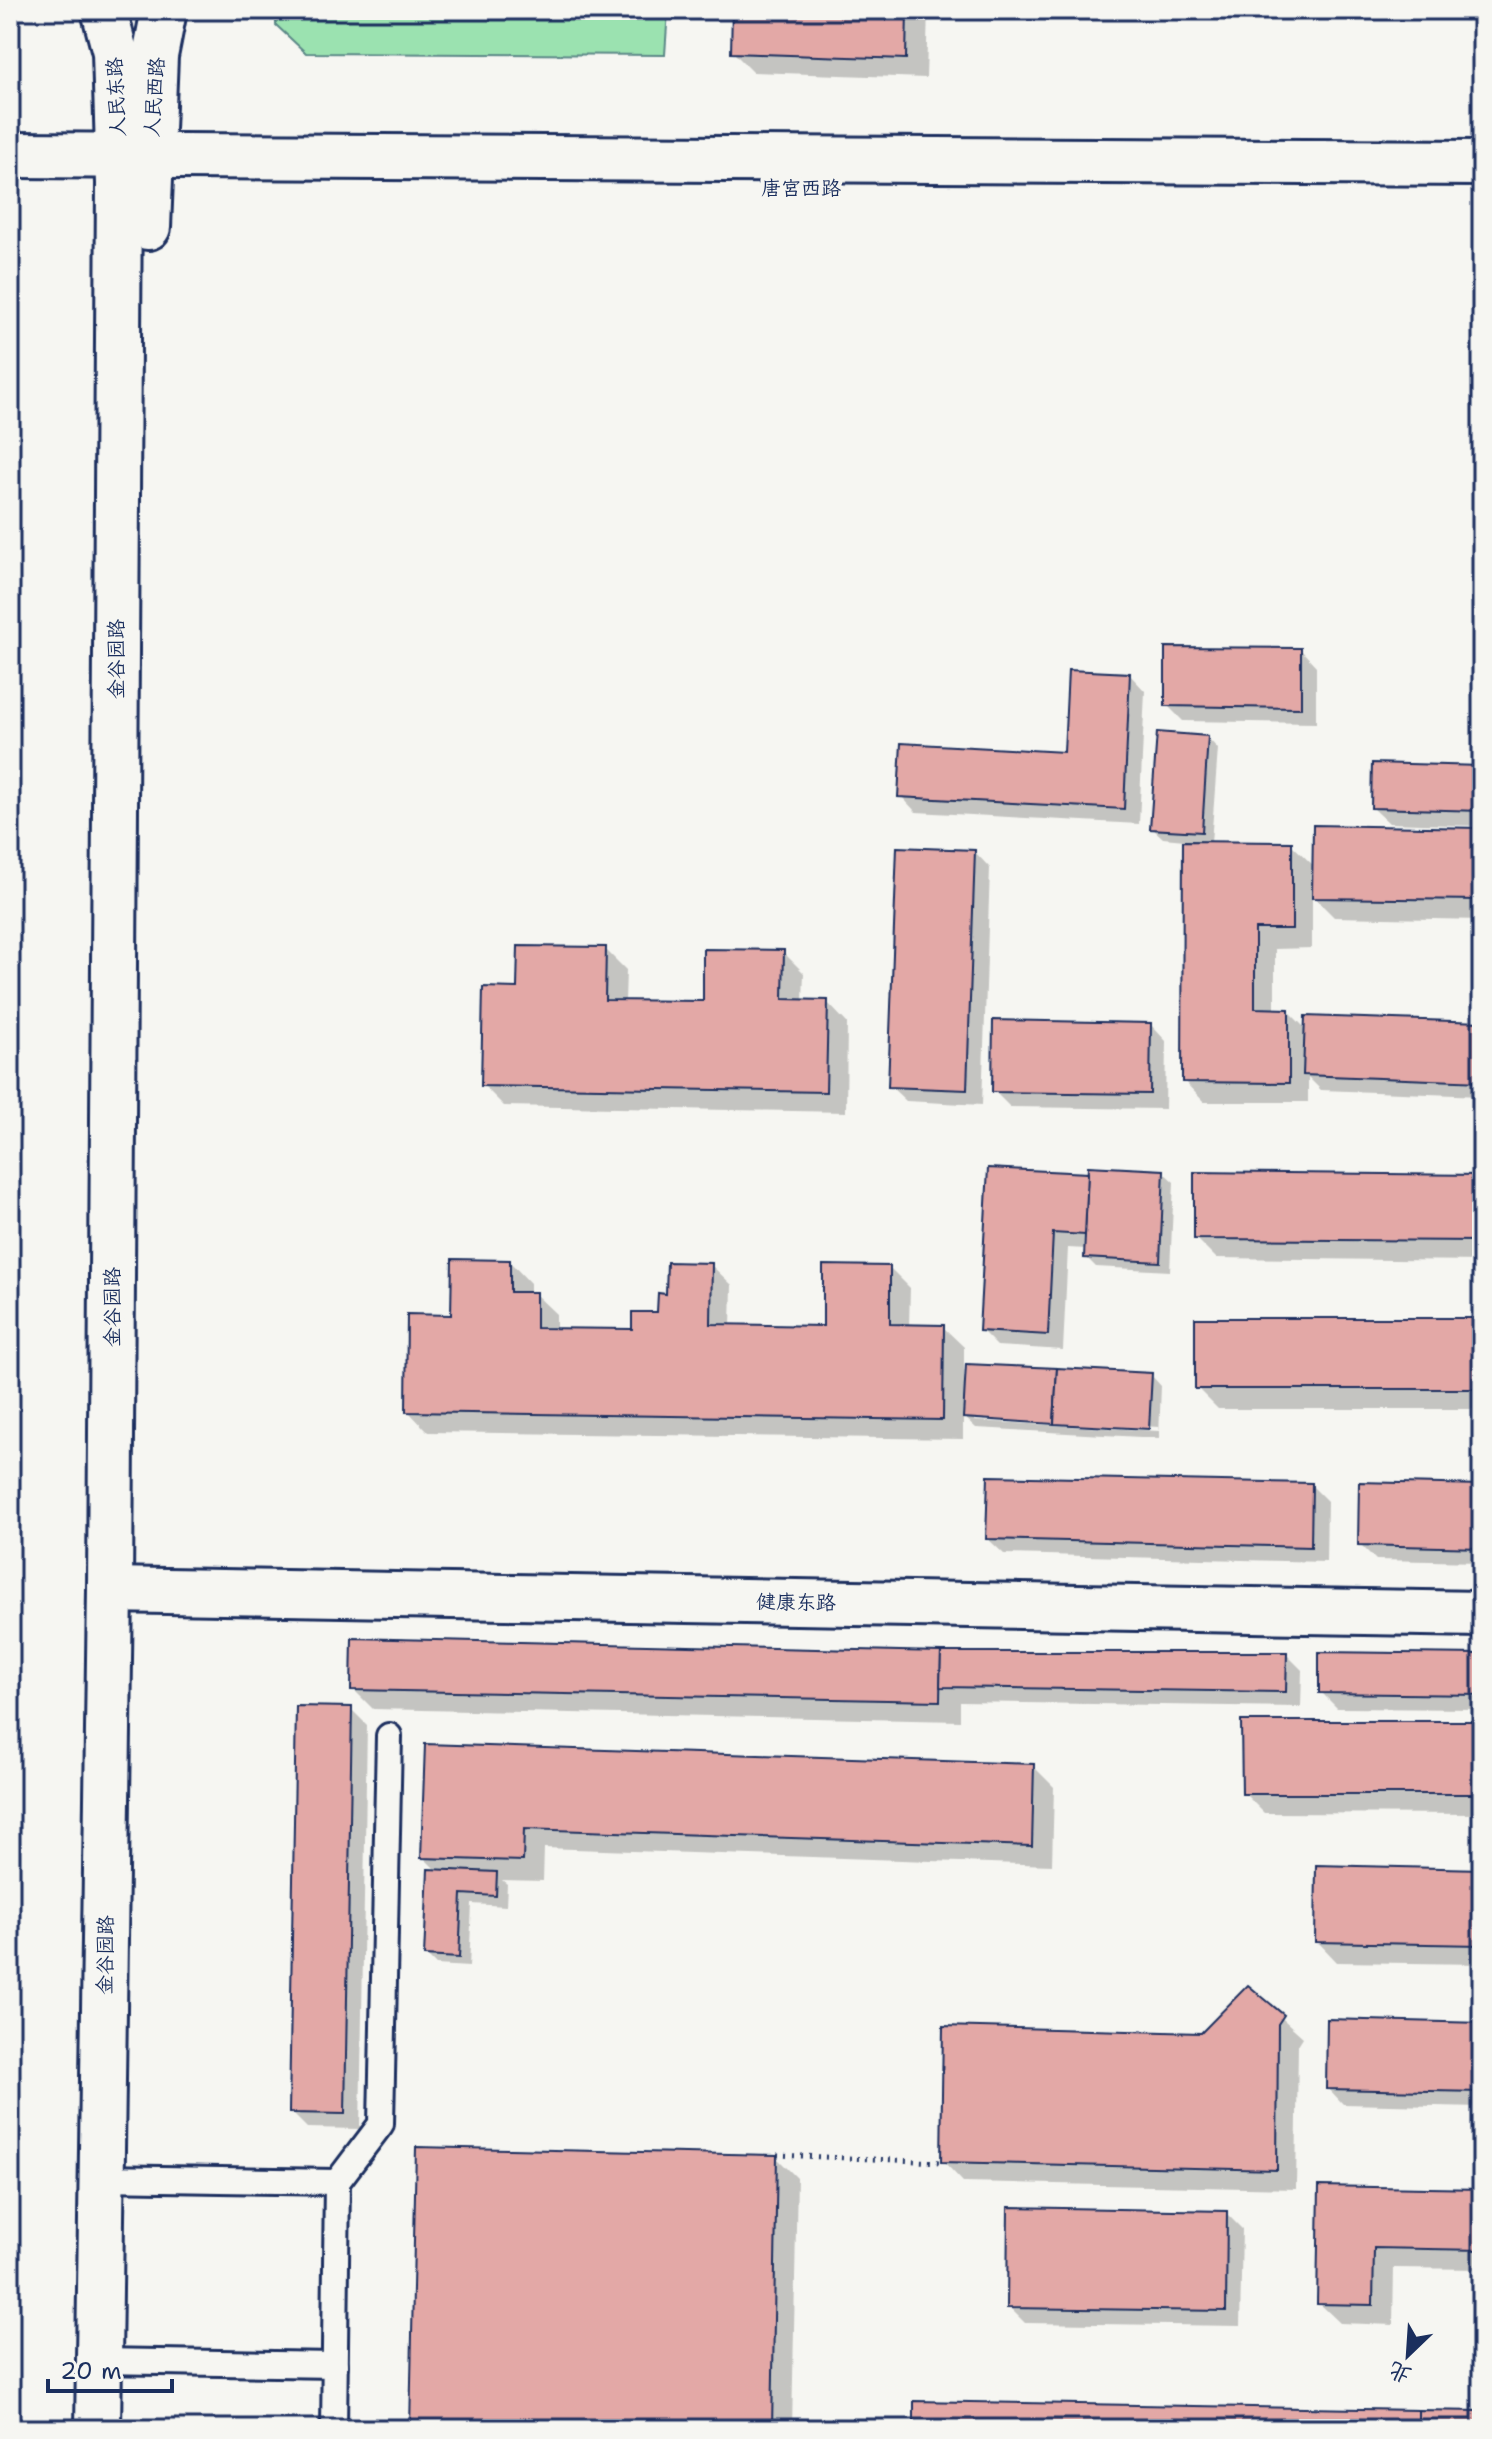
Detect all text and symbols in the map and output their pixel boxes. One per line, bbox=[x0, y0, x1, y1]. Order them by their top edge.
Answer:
street label: 人民东路 bbox=[101, 55, 131, 138]
street label: 人民西路 bbox=[138, 55, 170, 138]
street label: 唐宫西路 bbox=[761, 175, 842, 201]
street label: 金谷园路 bbox=[103, 618, 129, 699]
street label: 金谷园路 bbox=[99, 1266, 125, 1347]
street label: 健康东路 bbox=[756, 1588, 837, 1616]
street label: 金谷园路 bbox=[91, 1914, 119, 1995]
north arrow bbox=[1368, 2315, 1448, 2395]
scale bar bbox=[48, 2343, 172, 2393]
text: 20 m bbox=[60, 2355, 122, 2387]
text: 北 bbox=[1384, 2355, 1416, 2390]

